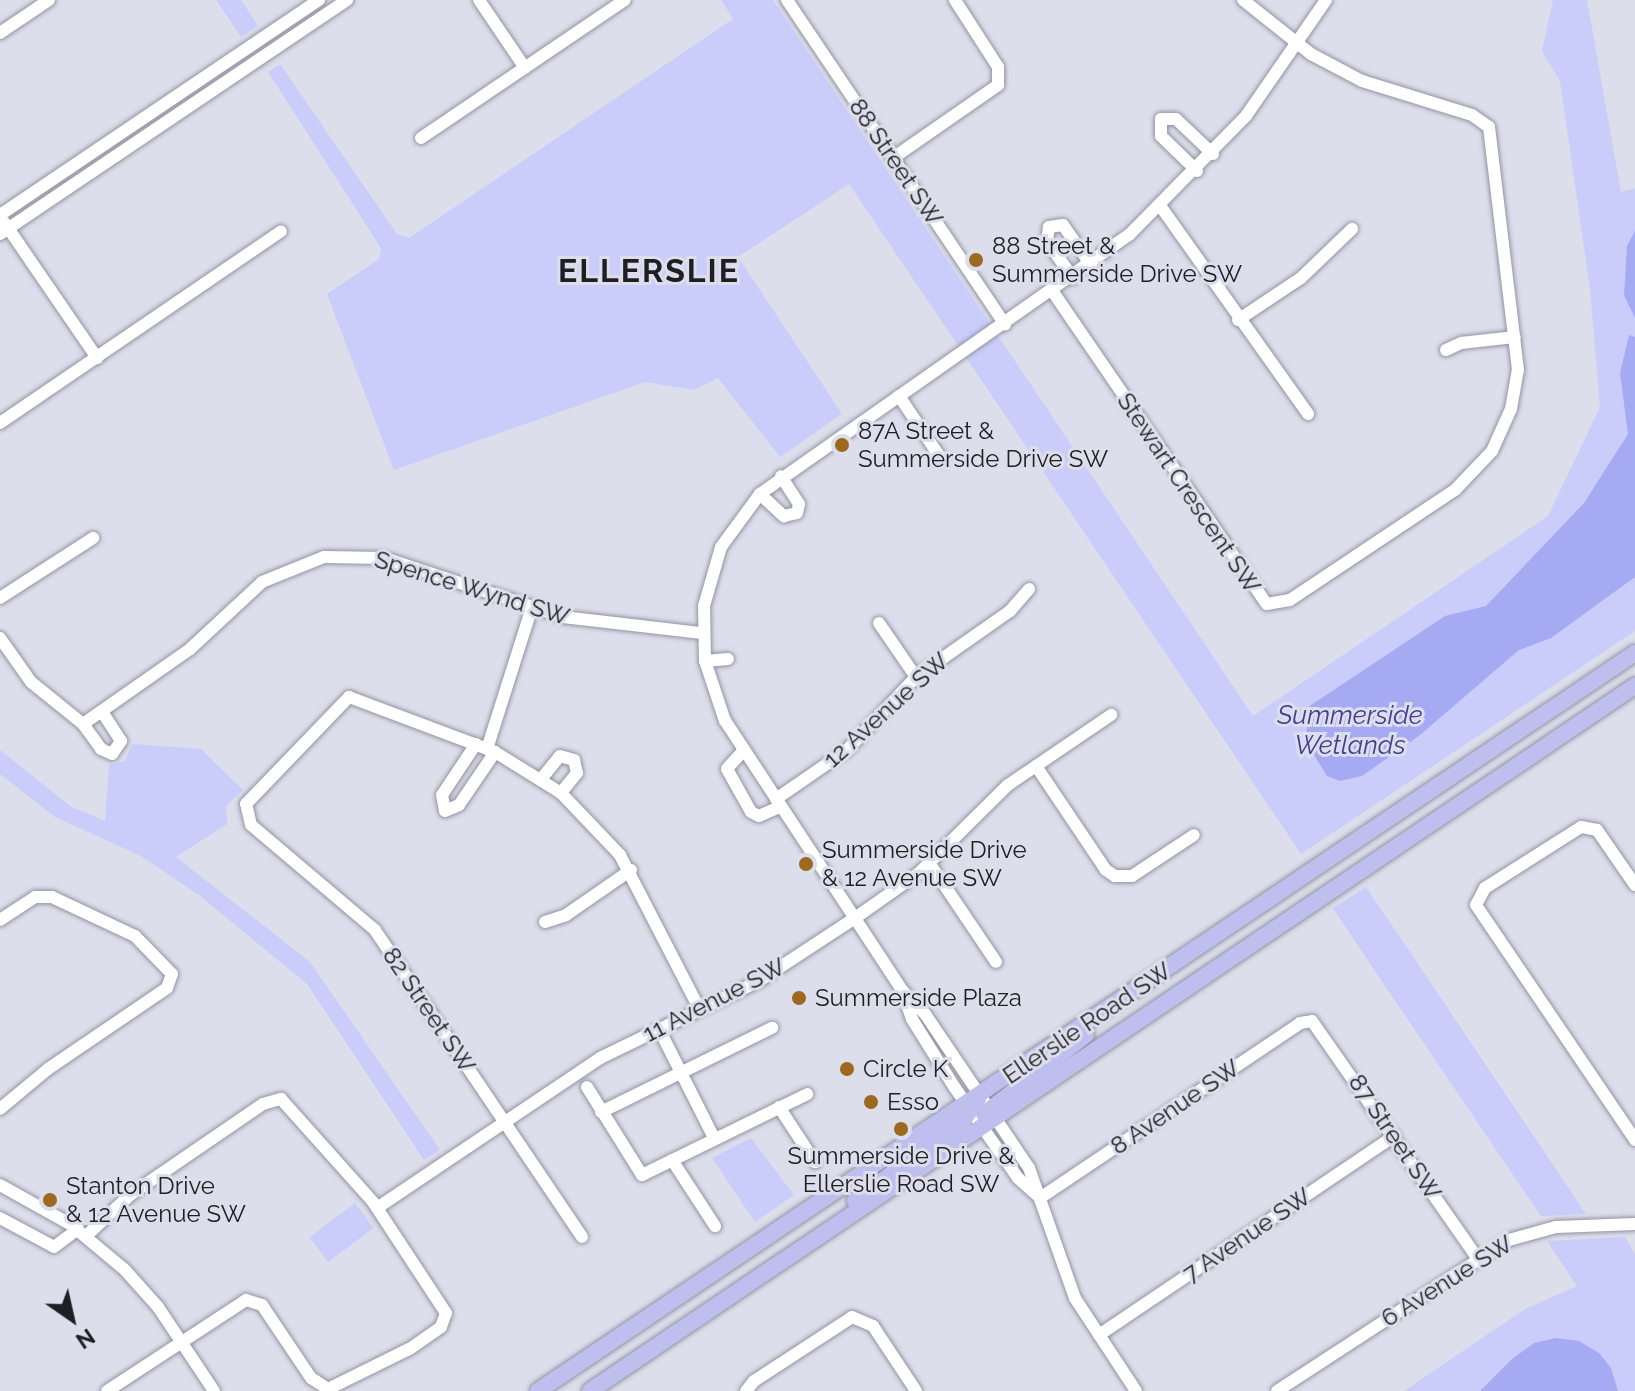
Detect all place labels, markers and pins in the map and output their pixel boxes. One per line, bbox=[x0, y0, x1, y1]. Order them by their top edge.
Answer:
place label: 88 Street & Summerside Drive SW bbox=[992, 232, 1242, 288]
marker: 88 Street & Summerside Drive SW bbox=[967, 251, 985, 269]
place label: 87A Street & Summerside Drive SW bbox=[858, 417, 1108, 473]
marker: 87A Street & Summerside Drive SW bbox=[833, 436, 851, 454]
place label: Summerside Drive & 12 Avenue SW bbox=[822, 836, 1027, 892]
marker: Summerside Drive & 12 Avenue SW bbox=[797, 855, 815, 873]
place label: Summerside Plaza bbox=[815, 984, 1022, 1012]
marker: Summerside Plaza bbox=[790, 989, 808, 1007]
place label: Circle K bbox=[863, 1055, 948, 1083]
marker: Circle K bbox=[838, 1060, 856, 1078]
place label: Esso bbox=[887, 1088, 939, 1116]
marker: Esso bbox=[862, 1093, 880, 1111]
marker: Summerside Drive & Ellerslie Road SW bbox=[892, 1120, 910, 1138]
place label: Summerside Drive & Ellerslie Road SW bbox=[788, 1142, 1014, 1198]
place label: Stanton Drive & 12 Avenue SW bbox=[66, 1172, 247, 1228]
marker: Stanton Drive & 12 Avenue SW bbox=[41, 1191, 59, 1209]

